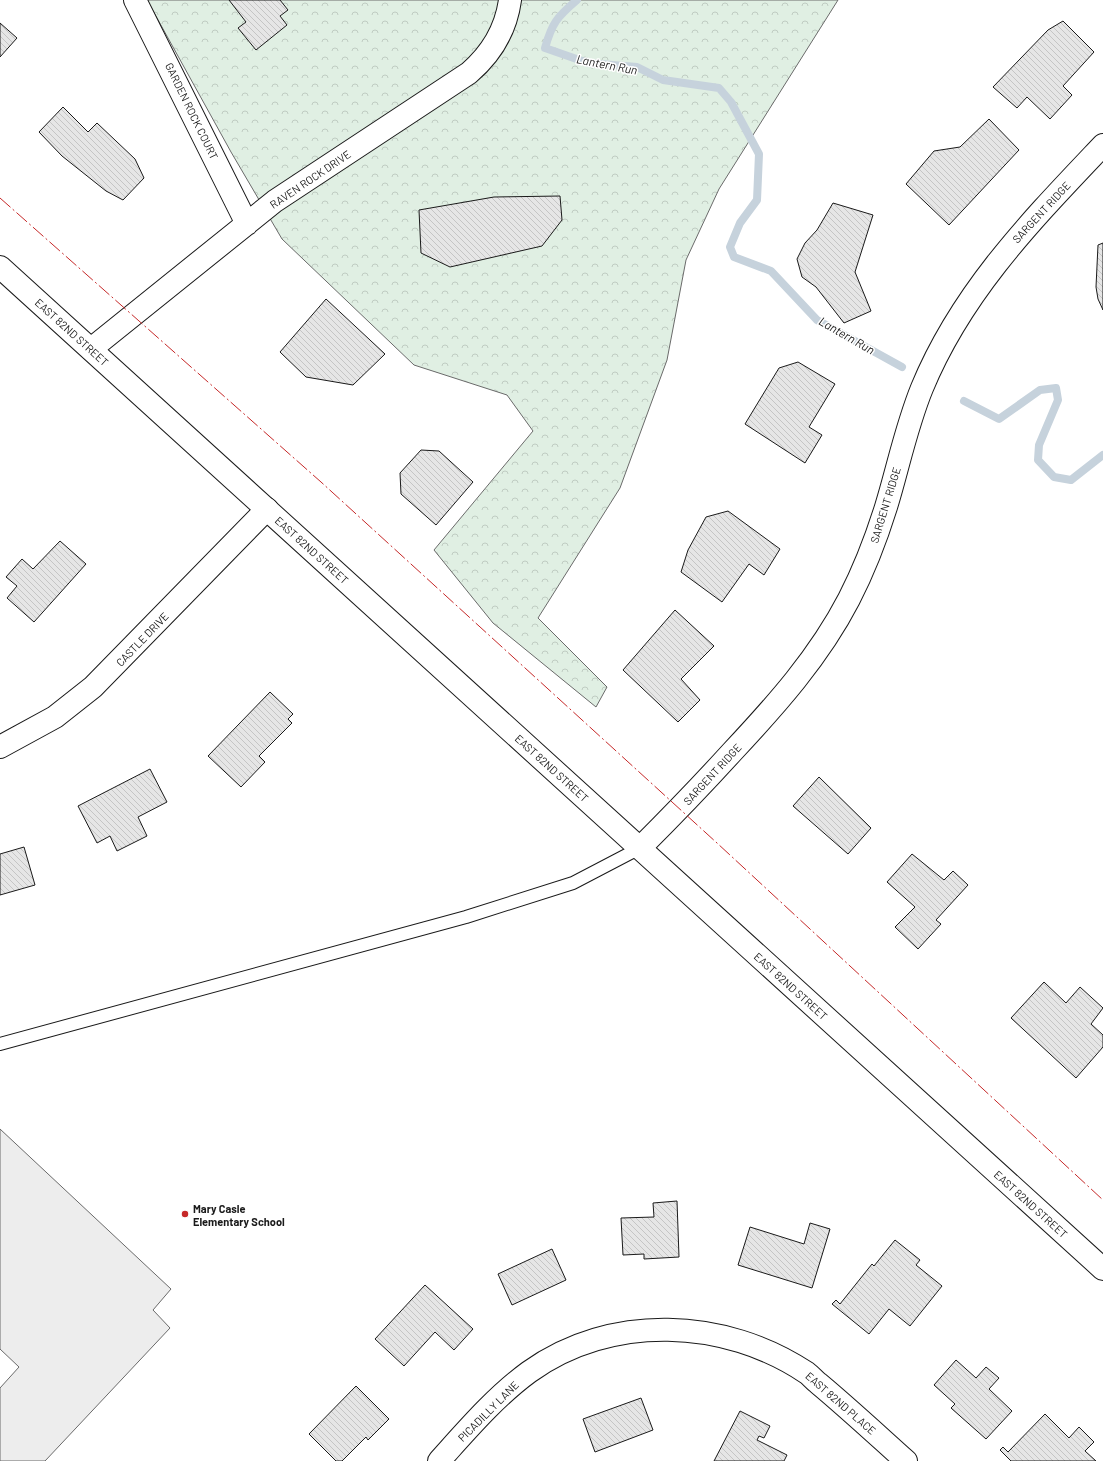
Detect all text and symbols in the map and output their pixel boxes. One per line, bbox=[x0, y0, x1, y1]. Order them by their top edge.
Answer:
water label: Lantern Run bbox=[575, 51, 639, 77]
street label: GARDEN ROCK COURT bbox=[163, 61, 221, 161]
street label: RAVEN ROCK DRIVE bbox=[267, 147, 353, 211]
street label: SARGENT RIDGE bbox=[1009, 178, 1073, 245]
street label: EAST 82ND STREET bbox=[33, 296, 111, 368]
water label: Lantern Run bbox=[817, 313, 877, 357]
street label: SARGENT RIDGE bbox=[867, 465, 903, 545]
street label: EAST 82ND STREET bbox=[273, 514, 351, 586]
street label: CASTLE DRIVE bbox=[113, 609, 171, 669]
street label: EAST 82ND STREET bbox=[513, 732, 591, 804]
street label: SARGENT RIDGE bbox=[680, 740, 744, 807]
street label: EAST 82ND STREET bbox=[752, 950, 830, 1022]
street label: EAST 82ND STREET bbox=[992, 1168, 1070, 1240]
place label: Mary Casle Elementary School bbox=[193, 1202, 285, 1228]
marker: Mary Casle Elementary School bbox=[180, 1209, 190, 1219]
street label: EAST 82ND PLACE bbox=[803, 1369, 879, 1437]
street label: PICADILLY LANE bbox=[455, 1378, 521, 1444]

